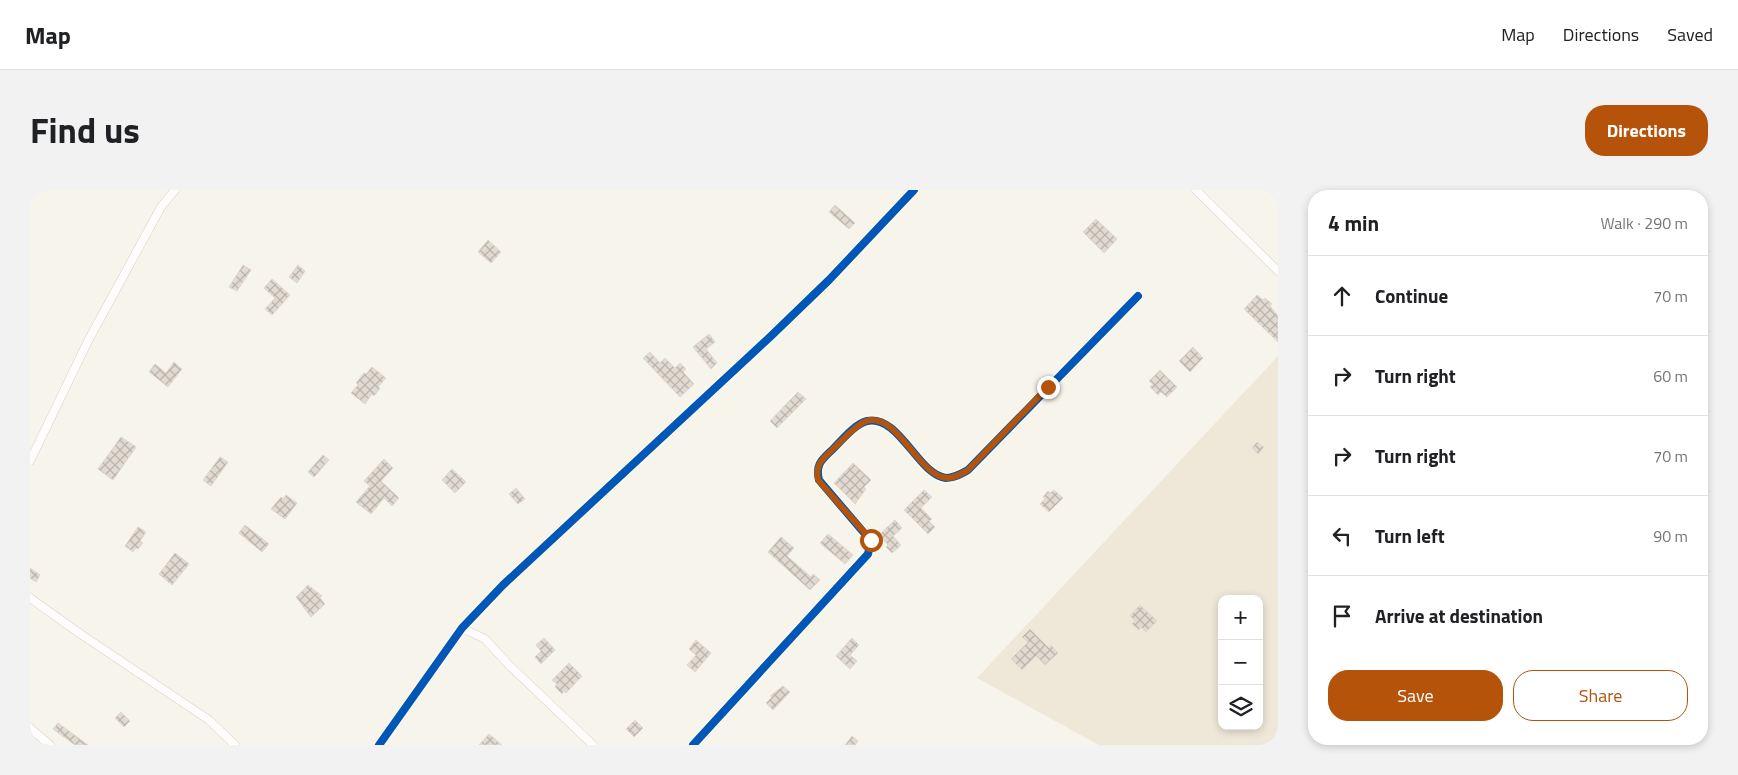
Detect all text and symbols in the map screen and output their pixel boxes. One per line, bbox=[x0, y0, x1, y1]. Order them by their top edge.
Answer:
text: Map bbox=[25, 17, 71, 53]
text: Map bbox=[1501, 21, 1535, 48]
text: Directions bbox=[1563, 21, 1639, 48]
text: Saved bbox=[1667, 21, 1713, 48]
text: Find us bbox=[30, 103, 140, 157]
button: Directions bbox=[1585, 105, 1708, 156]
text: 4 min bbox=[1328, 207, 1379, 239]
text: Walk · 290 m bbox=[1600, 211, 1688, 235]
text: Continue bbox=[1375, 281, 1448, 310]
icon: ahead bbox=[1328, 282, 1356, 310]
text: 70 m bbox=[1653, 284, 1688, 308]
text: Turn right bbox=[1375, 361, 1456, 390]
icon: right bbox=[1328, 362, 1356, 390]
text: 60 m bbox=[1653, 364, 1688, 388]
route end bbox=[1037, 376, 1060, 399]
text: Turn right bbox=[1375, 441, 1456, 470]
icon: right bbox=[1328, 442, 1356, 470]
text: 70 m bbox=[1653, 444, 1688, 468]
text: Turn left bbox=[1375, 521, 1445, 550]
icon: left bbox=[1328, 522, 1356, 550]
text: 90 m bbox=[1653, 524, 1688, 548]
route start bbox=[860, 529, 883, 552]
map controls bbox=[1218, 595, 1263, 730]
button: + bbox=[1218, 595, 1263, 640]
text: Arrive at destination bbox=[1375, 601, 1543, 630]
icon: arrive bbox=[1328, 602, 1356, 630]
button: − bbox=[1218, 640, 1263, 685]
button: Save bbox=[1328, 670, 1503, 721]
button: Share bbox=[1513, 670, 1688, 721]
button: layers bbox=[1218, 685, 1263, 730]

